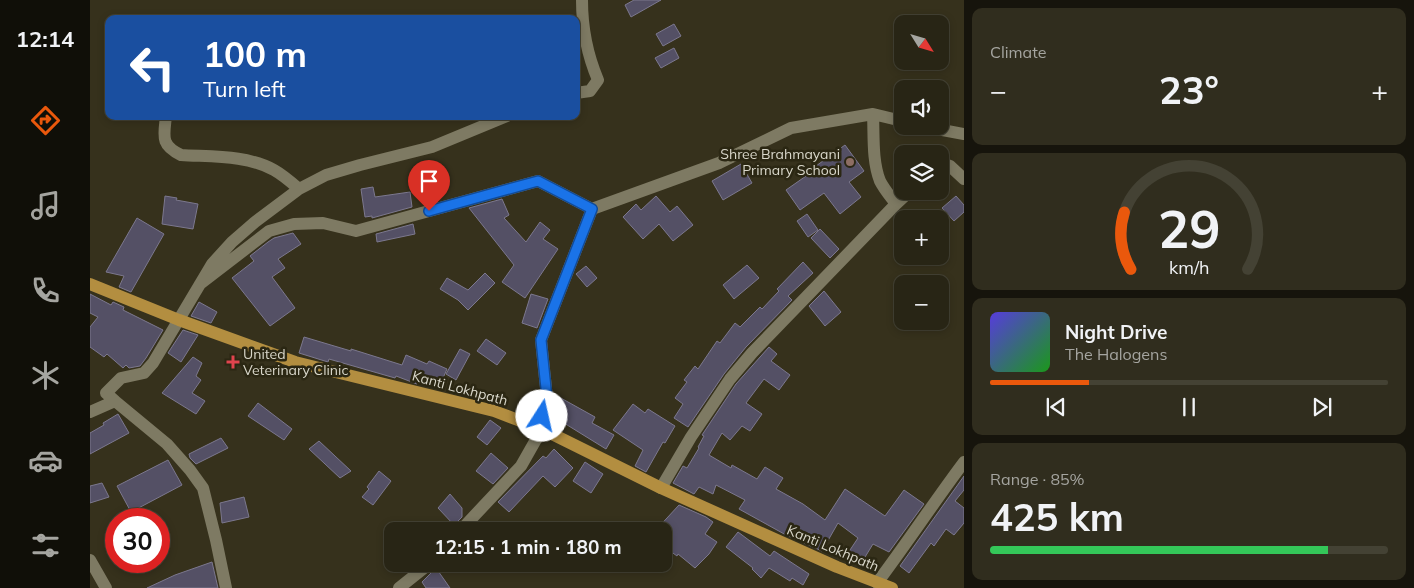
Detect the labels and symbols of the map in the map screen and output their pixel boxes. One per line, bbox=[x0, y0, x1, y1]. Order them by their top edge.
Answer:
north arrow bbox=[894, 15, 949, 70]
place label: Shree Brahmayani Primary School bbox=[720, 145, 840, 179]
marker: Shree Brahmayani Primary School bbox=[844, 156, 856, 168]
pin bbox=[408, 160, 450, 211]
place label: United Veterinary Clinic bbox=[243, 345, 348, 379]
marker: United Veterinary Clinic bbox=[227, 356, 239, 368]
street label: Kanti Lokhpath bbox=[410, 367, 510, 409]
position arrow bbox=[515, 389, 567, 441]
speed limit sign: 30 bbox=[105, 508, 170, 573]
street label: Kanti Lokhpath bbox=[784, 521, 882, 575]

